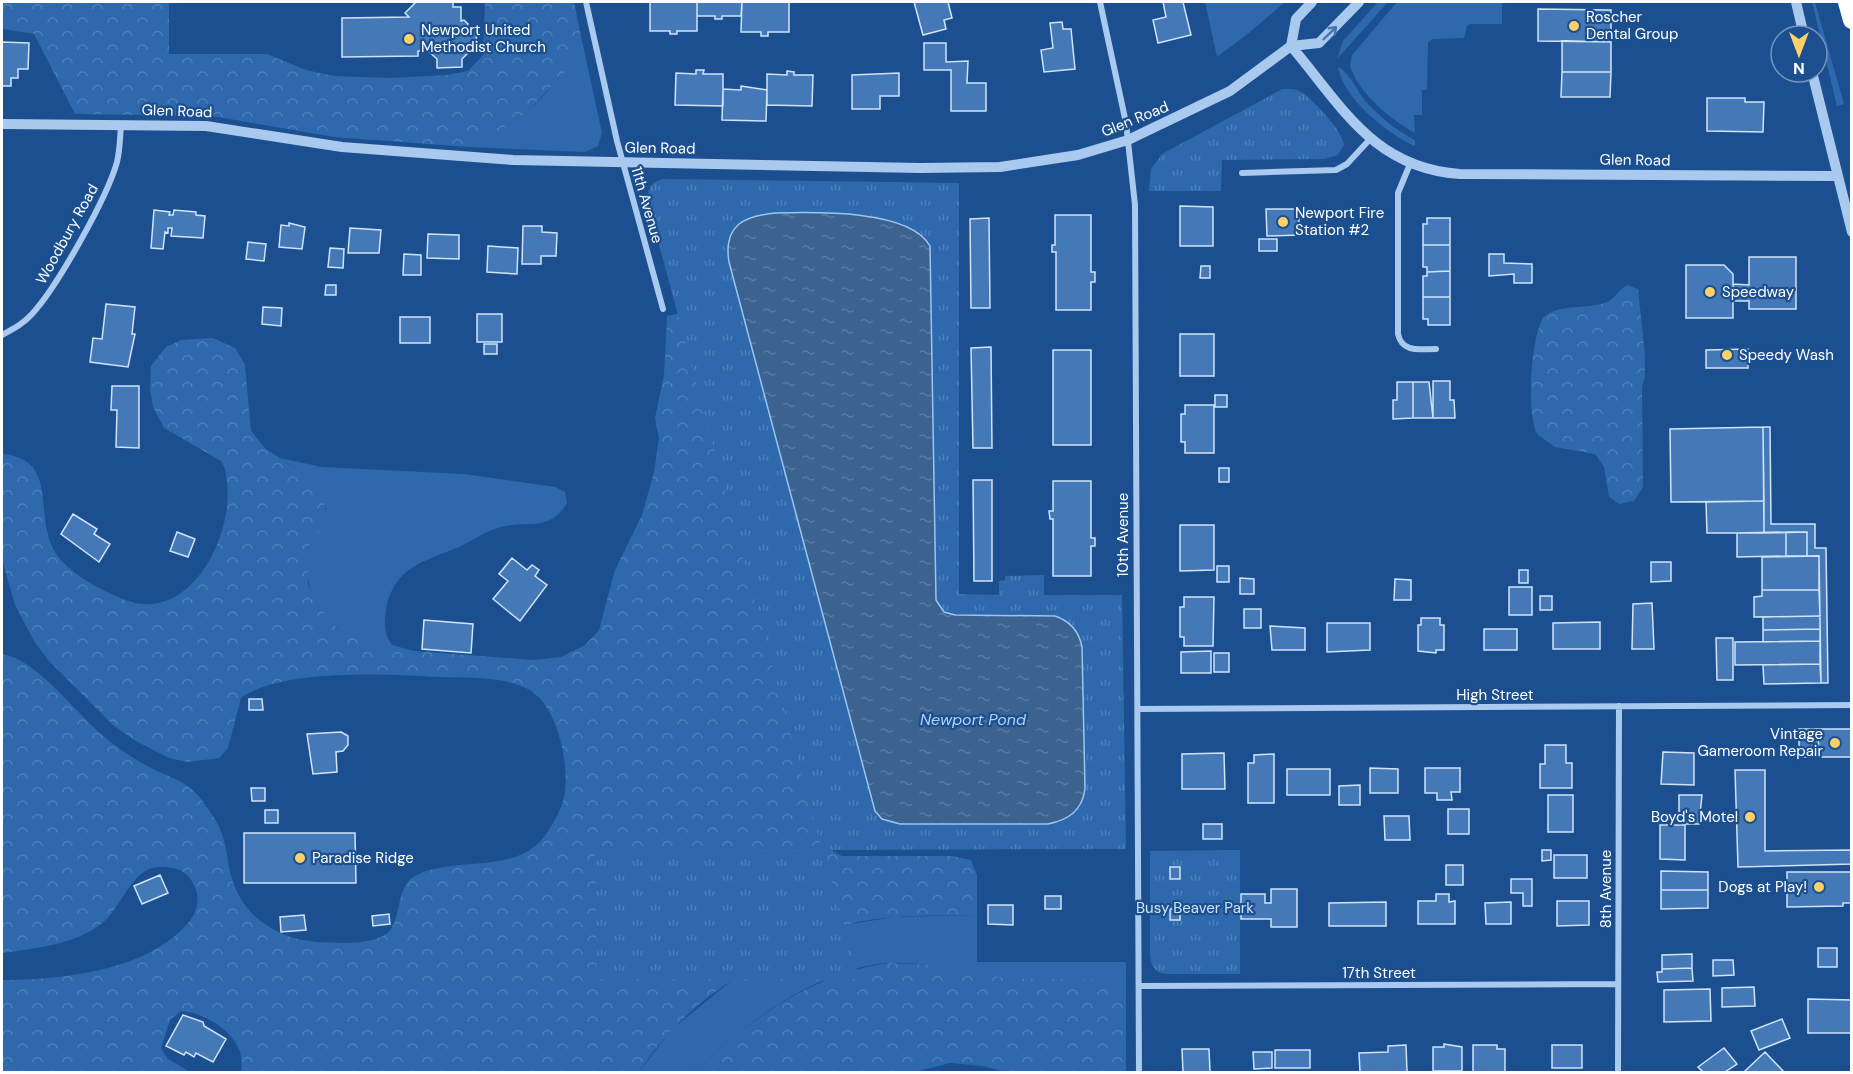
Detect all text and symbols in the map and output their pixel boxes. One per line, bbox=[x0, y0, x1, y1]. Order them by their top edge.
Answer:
place label: Roscher Dental Group bbox=[1586, 7, 1678, 44]
marker: Roscher Dental Group bbox=[1567, 19, 1581, 33]
place label: Newport United Methodist Church bbox=[421, 20, 546, 57]
north arrow bbox=[1769, 24, 1829, 84]
one-way arrow bbox=[1322, 26, 1337, 40]
marker: Newport United Methodist Church bbox=[402, 32, 416, 46]
text: N bbox=[1793, 58, 1805, 79]
street label: Glen Road bbox=[1098, 96, 1172, 142]
street label: Glen Road bbox=[141, 100, 213, 122]
street label: Glen Road bbox=[624, 137, 696, 159]
street label: Glen Road bbox=[1599, 149, 1671, 171]
street label: 11th Avenue bbox=[627, 164, 667, 246]
street label: Woodbury Road bbox=[31, 180, 103, 288]
place label: Newport Fire Station #2 bbox=[1295, 203, 1384, 240]
marker: Newport Fire Station #2 bbox=[1276, 215, 1290, 229]
place label: Speedway bbox=[1722, 282, 1795, 302]
marker: Speedway bbox=[1703, 285, 1717, 299]
place label: Speedy Wash bbox=[1739, 345, 1834, 365]
marker: Speedy Wash bbox=[1720, 348, 1734, 362]
street label: 10th Avenue bbox=[1113, 493, 1133, 577]
street label: High Street bbox=[1456, 685, 1534, 705]
water label: Newport Pond bbox=[920, 709, 1027, 730]
place label: Vintage Gameroom Repair bbox=[1697, 724, 1823, 761]
marker: Vintage Gameroom Repair bbox=[1828, 736, 1842, 750]
place label: Boyd's Motel bbox=[1651, 807, 1738, 827]
marker: Boyd's Motel bbox=[1743, 810, 1757, 824]
place label: Paradise Ridge bbox=[312, 848, 414, 868]
street label: 8th Avenue bbox=[1596, 850, 1616, 928]
marker: Paradise Ridge bbox=[293, 851, 307, 865]
place label: Dogs at Play! bbox=[1718, 877, 1807, 897]
marker: Dogs at Play! bbox=[1812, 880, 1826, 894]
park label: Busy Beaver Park bbox=[1136, 898, 1254, 918]
street label: 17th Street bbox=[1342, 963, 1416, 983]

